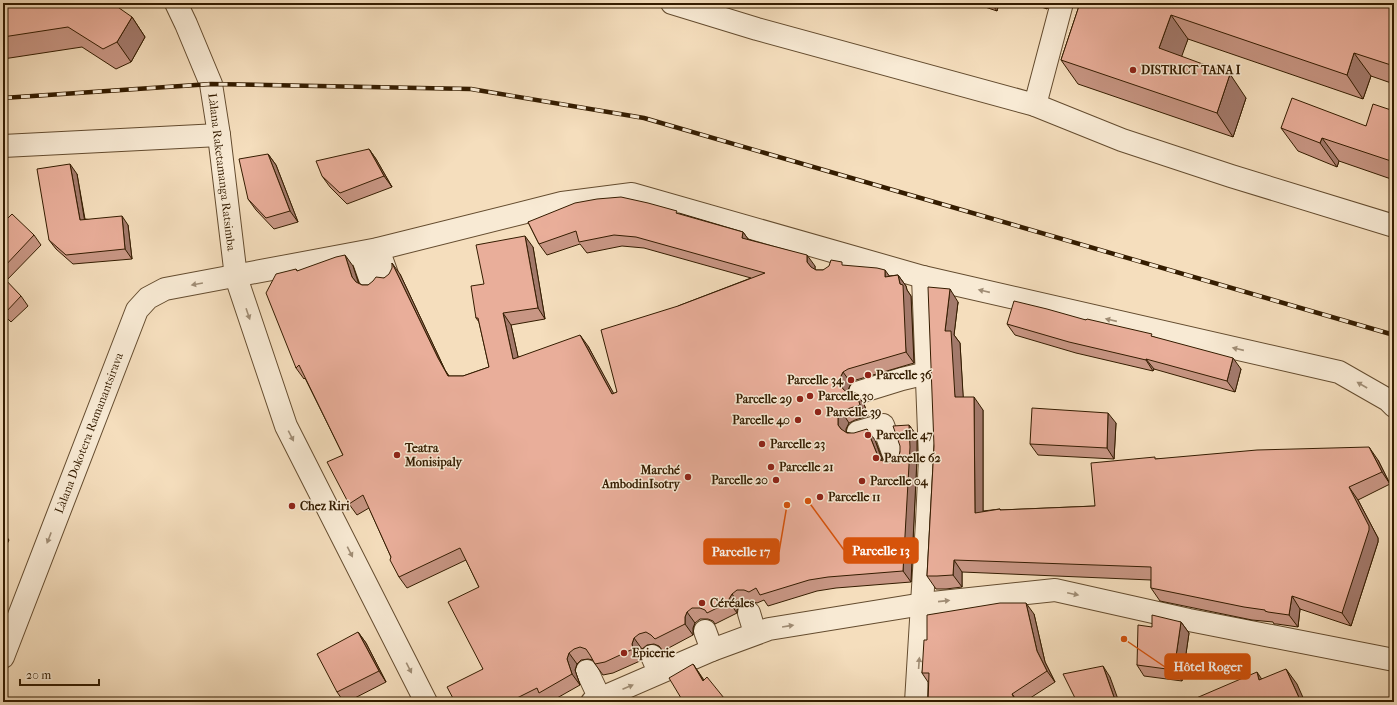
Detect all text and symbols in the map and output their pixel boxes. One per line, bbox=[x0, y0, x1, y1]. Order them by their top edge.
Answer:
place label: DISTRICT TANA I bbox=[1141, 63, 1241, 77]
marker: DISTRICT TANA I bbox=[1128, 65, 1138, 75]
street label: Làlana Raketamanga Ratsimba bbox=[205, 92, 239, 252]
one-way arrow bbox=[191, 281, 203, 287]
one-way arrow bbox=[978, 287, 990, 293]
one-way arrow bbox=[245, 308, 251, 320]
one-way arrow bbox=[1105, 316, 1117, 322]
one-way arrow bbox=[1232, 345, 1244, 351]
street label: Làlana Dokotera Ramanantsirava bbox=[52, 350, 126, 515]
place label: Parcelle 36 bbox=[876, 368, 932, 383]
marker: Parcelle 36 bbox=[863, 370, 873, 380]
place label: Parcelle 34 bbox=[787, 373, 844, 388]
marker: Parcelle 34 bbox=[846, 375, 856, 385]
one-way arrow bbox=[1356, 381, 1368, 388]
place label: Parcelle 30 bbox=[818, 389, 874, 404]
marker: Parcelle 30 bbox=[805, 391, 815, 401]
place label: Parcelle 29 bbox=[736, 392, 792, 407]
marker: Parcelle 29 bbox=[795, 394, 805, 404]
place label: Parcelle 39 bbox=[826, 405, 881, 420]
marker: Parcelle 39 bbox=[813, 407, 823, 417]
place label: Parcelle 40 bbox=[732, 413, 790, 428]
marker: Parcelle 40 bbox=[793, 415, 803, 425]
place label: Parcelle 47 bbox=[876, 428, 933, 443]
marker: Parcelle 47 bbox=[863, 430, 873, 440]
one-way arrow bbox=[288, 431, 295, 442]
place label: Parcelle 23 bbox=[770, 437, 825, 452]
marker: Parcelle 23 bbox=[757, 439, 767, 449]
place label: Teatra Monisipaly bbox=[404, 441, 462, 470]
marker: Teatra Monisipaly bbox=[392, 450, 402, 460]
place label: Parcelle 62 bbox=[884, 451, 941, 465]
marker: Parcelle 62 bbox=[871, 453, 881, 463]
place label: Parcelle 21 bbox=[779, 460, 833, 474]
marker: Parcelle 21 bbox=[766, 462, 776, 472]
place label: Marché AmbodinIsotry bbox=[601, 463, 681, 492]
marker: Marché AmbodinIsotry bbox=[683, 472, 693, 482]
place label: Parcelle 20 bbox=[711, 473, 768, 487]
place label: Parcelle 04 bbox=[870, 474, 928, 489]
marker: Parcelle 20 bbox=[771, 475, 781, 485]
marker: Parcelle 04 bbox=[857, 476, 867, 486]
place label: Parcelle 11 bbox=[828, 490, 881, 504]
marker: Parcelle 11 bbox=[815, 492, 825, 502]
place label: Chez Riri bbox=[300, 499, 350, 513]
marker: Chez Riri bbox=[287, 501, 297, 511]
one-way arrow bbox=[46, 532, 52, 543]
callout: Parcelle 13 bbox=[844, 538, 918, 563]
callout: Parcelle 17 bbox=[704, 539, 779, 564]
text: Parcelle 13 bbox=[852, 543, 910, 559]
text: Parcelle 17 bbox=[712, 544, 771, 559]
one-way arrow bbox=[347, 547, 353, 558]
one-way arrow bbox=[1067, 592, 1079, 598]
place label: Céréales bbox=[710, 596, 755, 610]
marker: Céréales bbox=[697, 598, 707, 608]
one-way arrow bbox=[938, 598, 950, 605]
one-way arrow bbox=[782, 623, 794, 629]
place label: Epicerie bbox=[632, 646, 675, 661]
marker: Epicerie bbox=[619, 648, 629, 658]
callout: Hôtel Roger bbox=[1165, 654, 1250, 679]
one-way arrow bbox=[915, 657, 922, 669]
text: Hôtel Roger bbox=[1174, 659, 1243, 675]
scale bar bbox=[20, 661, 99, 687]
one-way arrow bbox=[405, 663, 412, 674]
text: 20 m bbox=[26, 668, 51, 682]
one-way arrow bbox=[622, 684, 633, 690]

